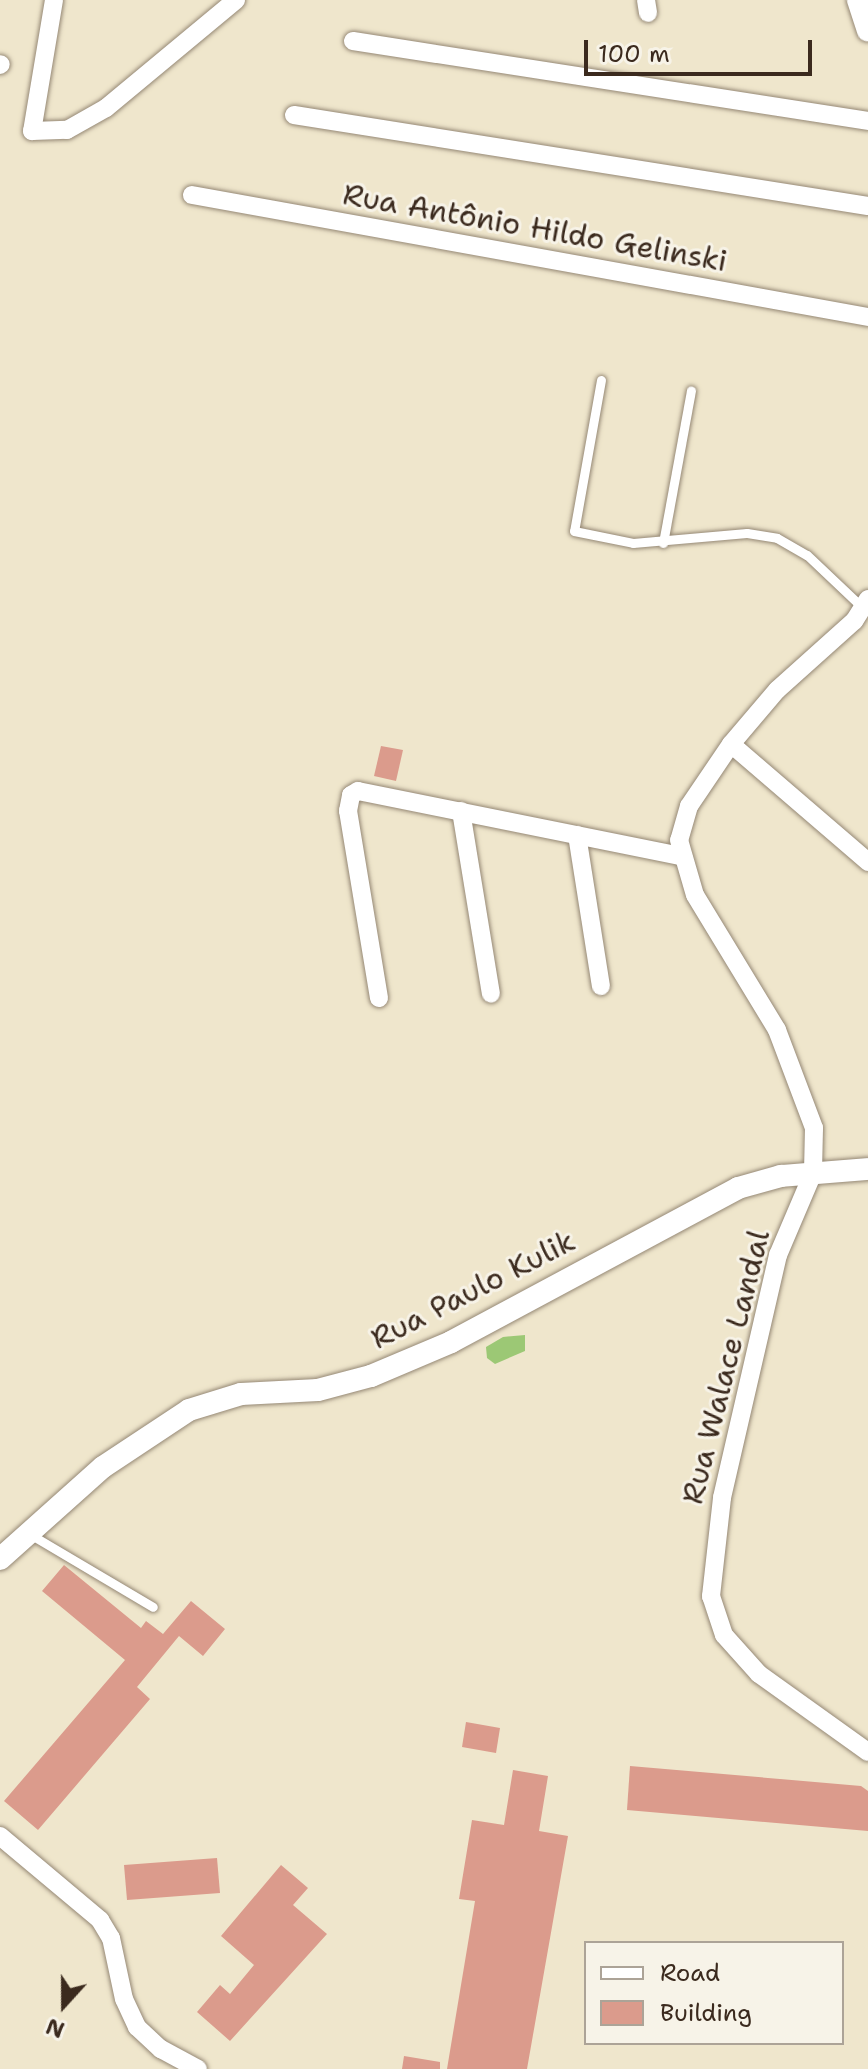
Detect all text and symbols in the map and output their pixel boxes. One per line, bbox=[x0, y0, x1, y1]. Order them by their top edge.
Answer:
scale bar bbox=[588, 24, 816, 74]
text: 100 m bbox=[598, 38, 670, 70]
street label: Rua Antônio Hildo Gelinski bbox=[340, 176, 730, 280]
street label: Rua Paulo Kulik bbox=[365, 1223, 581, 1357]
street label: Rua Walace Landal bbox=[675, 1226, 777, 1508]
legend bbox=[584, 1941, 844, 2045]
text: Road bbox=[660, 1957, 720, 1989]
north arrow bbox=[24, 1965, 104, 2045]
text: Building bbox=[660, 1997, 752, 2029]
text: N bbox=[42, 2011, 69, 2045]

